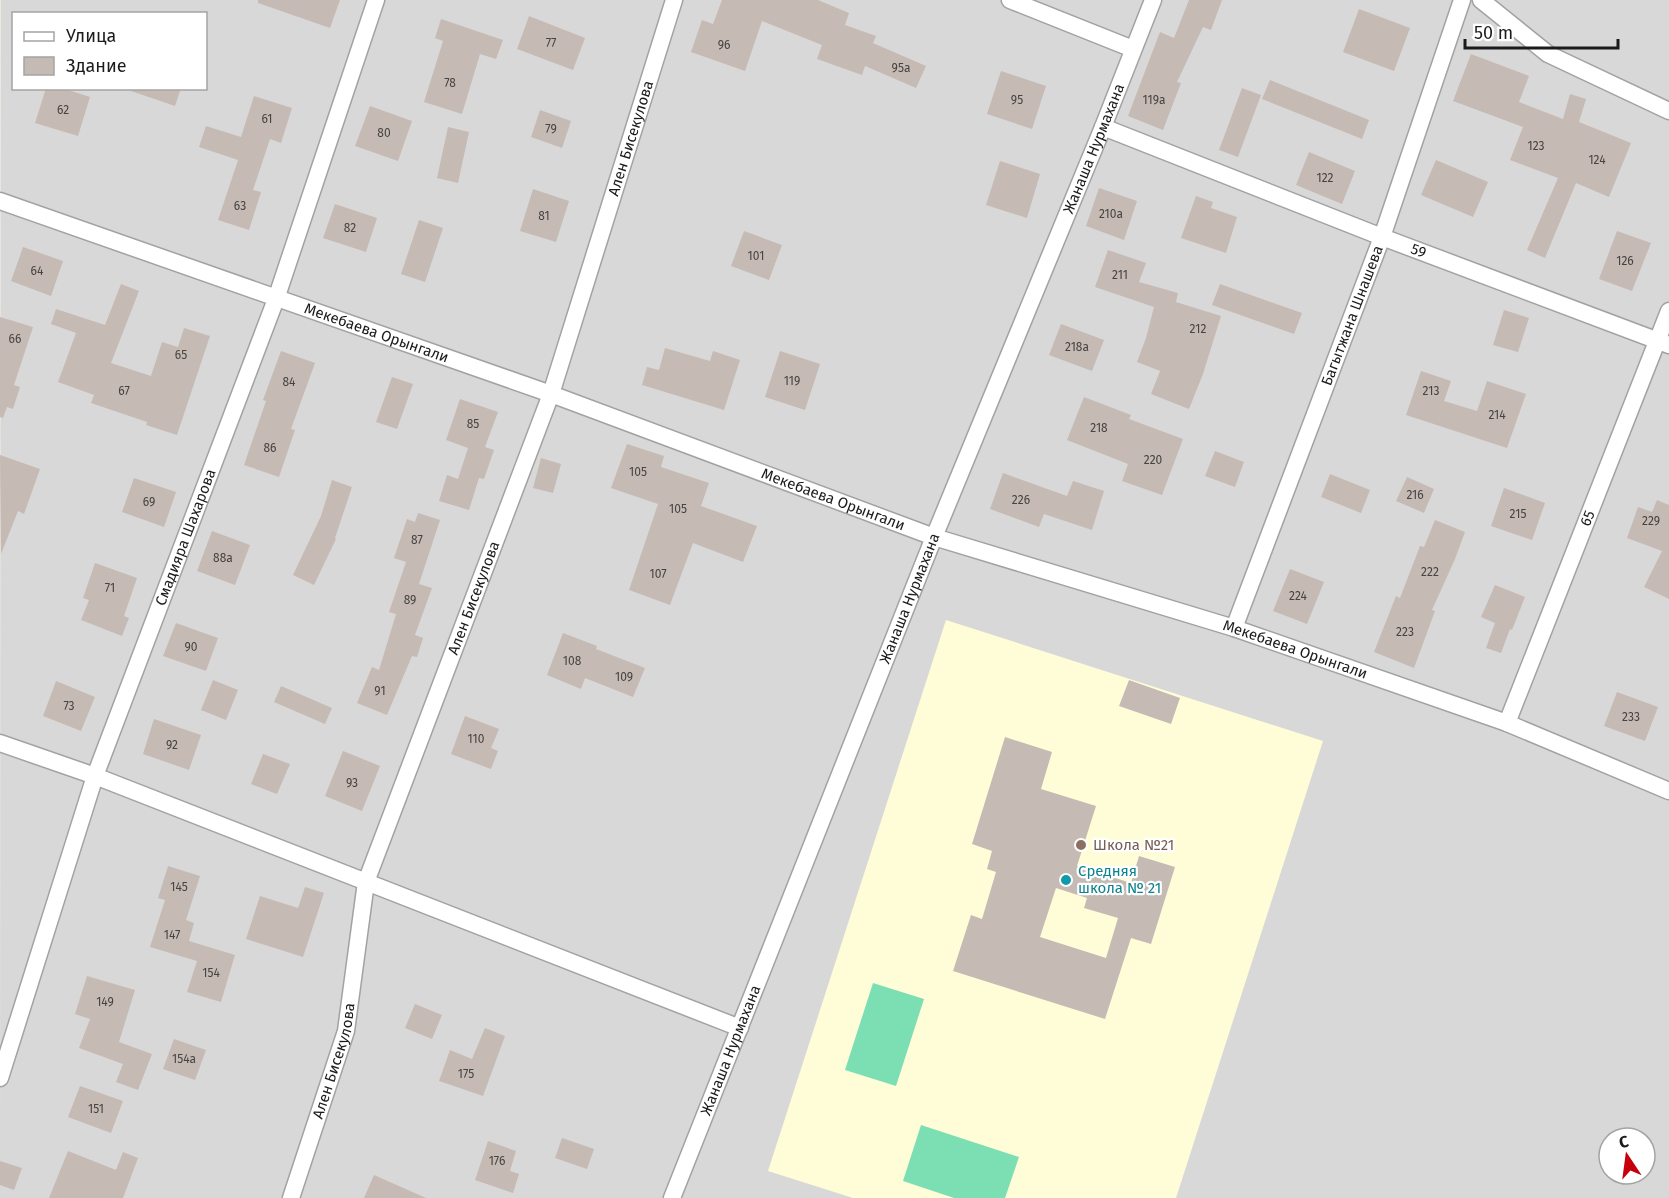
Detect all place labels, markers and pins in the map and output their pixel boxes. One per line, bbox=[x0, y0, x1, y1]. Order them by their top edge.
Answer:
place label: Школа №21 bbox=[1093, 836, 1174, 854]
marker: Школа №21 bbox=[1074, 838, 1088, 852]
place label: Средняя школа № 21 bbox=[1078, 862, 1161, 897]
marker: Средняя школа № 21 bbox=[1059, 873, 1073, 887]

